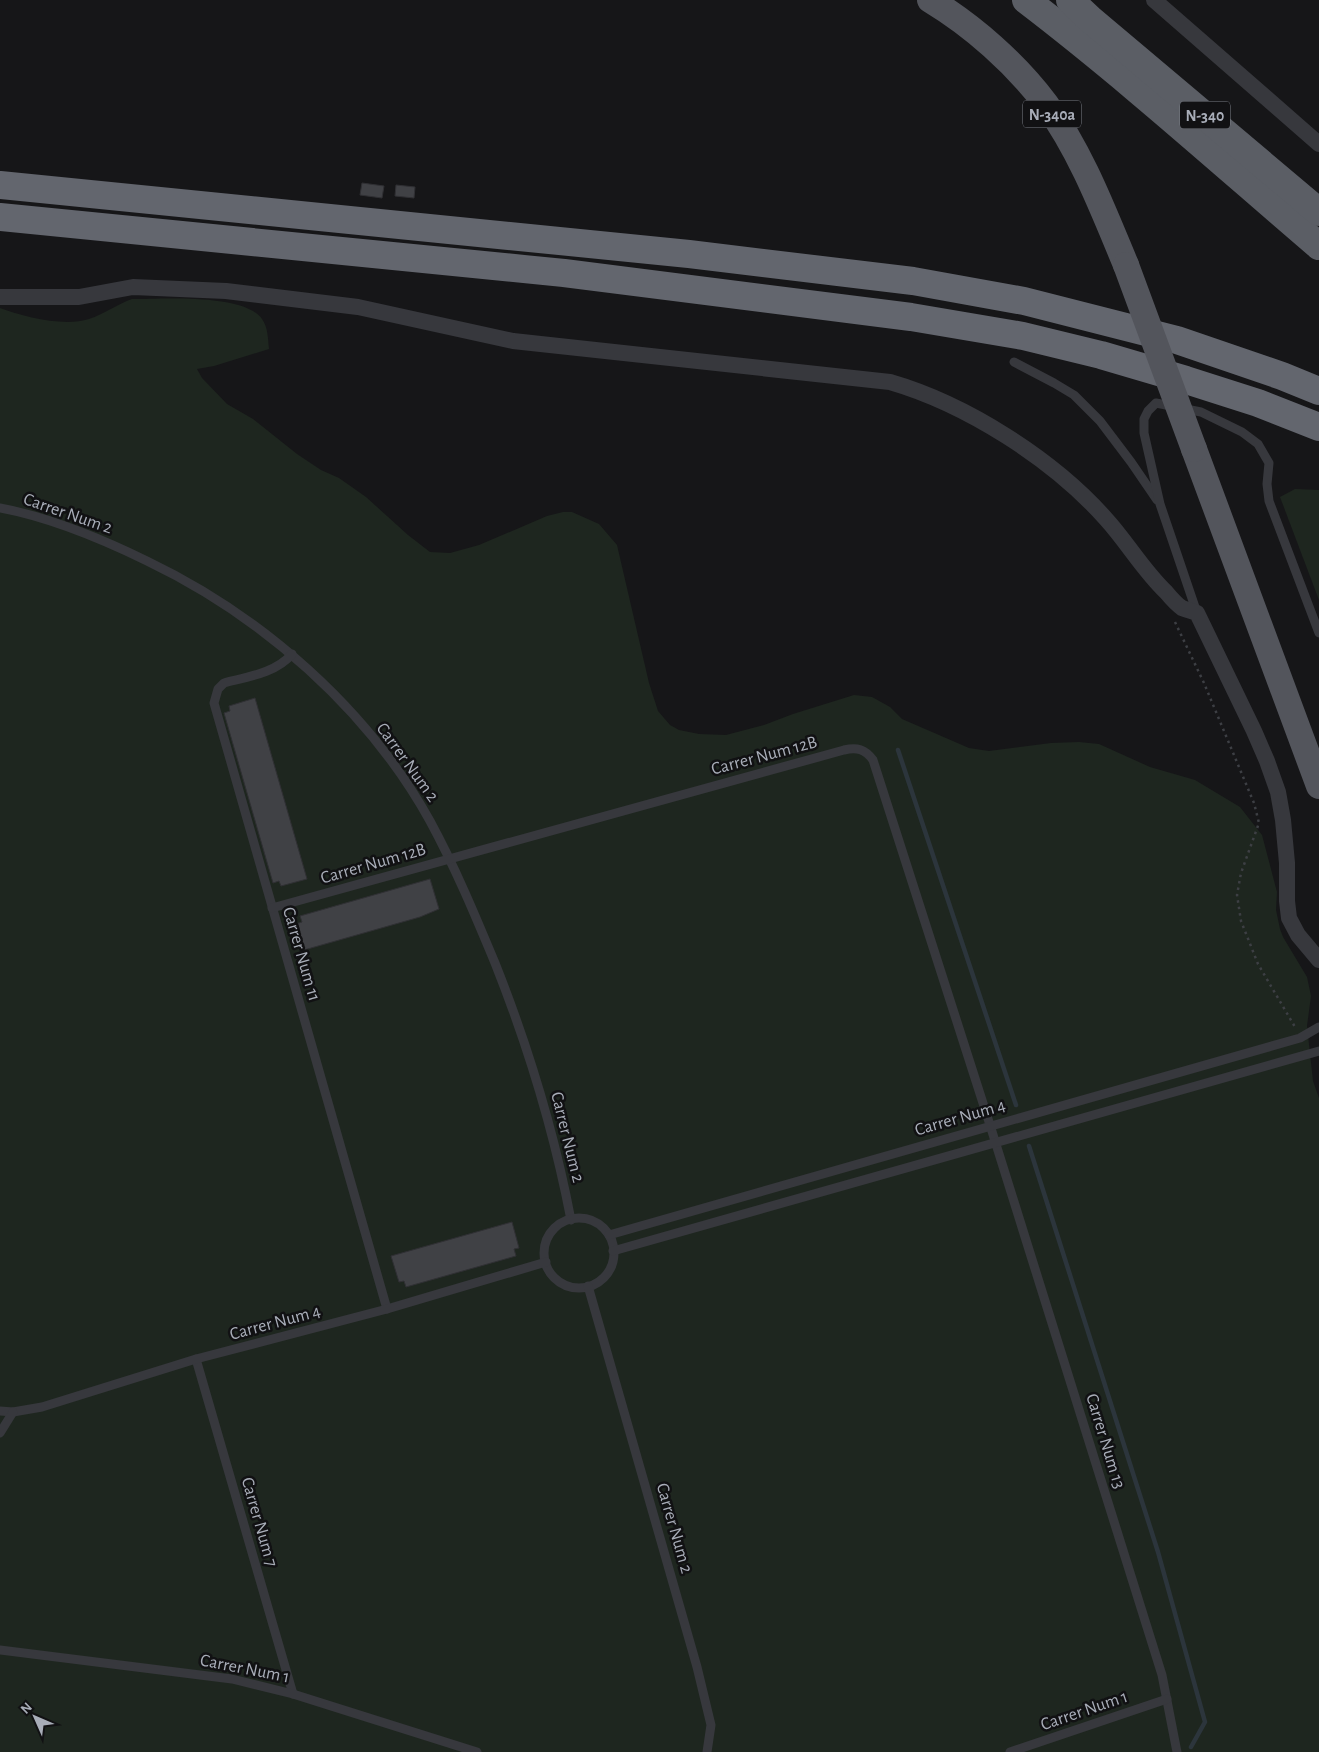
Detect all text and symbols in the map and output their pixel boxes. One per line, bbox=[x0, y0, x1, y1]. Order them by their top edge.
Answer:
road number: N-340a bbox=[1023, 100, 1081, 128]
road number: N-340 bbox=[1180, 102, 1230, 128]
street label: Carrer Num 2 bbox=[21, 490, 115, 538]
street label: Carrer Num 2 bbox=[373, 720, 442, 805]
street label: Carrer Num 12B bbox=[709, 733, 819, 779]
street label: Carrer Num 12B bbox=[319, 840, 428, 888]
street label: Carrer Num 11 bbox=[279, 905, 323, 1003]
street label: Carrer Num 2 bbox=[547, 1090, 587, 1184]
street label: Carrer Num 4 bbox=[913, 1096, 1008, 1139]
street label: Carrer Num 4 bbox=[228, 1302, 323, 1344]
street label: Carrer Num 13 bbox=[1082, 1392, 1128, 1491]
street label: Carrer Num 7 bbox=[238, 1475, 280, 1569]
street label: Carrer Num 2 bbox=[653, 1481, 695, 1575]
street label: Carrer Num 1 bbox=[198, 1651, 291, 1686]
street label: Carrer Num 1 bbox=[1038, 1688, 1130, 1734]
north arrow bbox=[10, 1692, 60, 1742]
text: N bbox=[18, 1700, 35, 1717]

